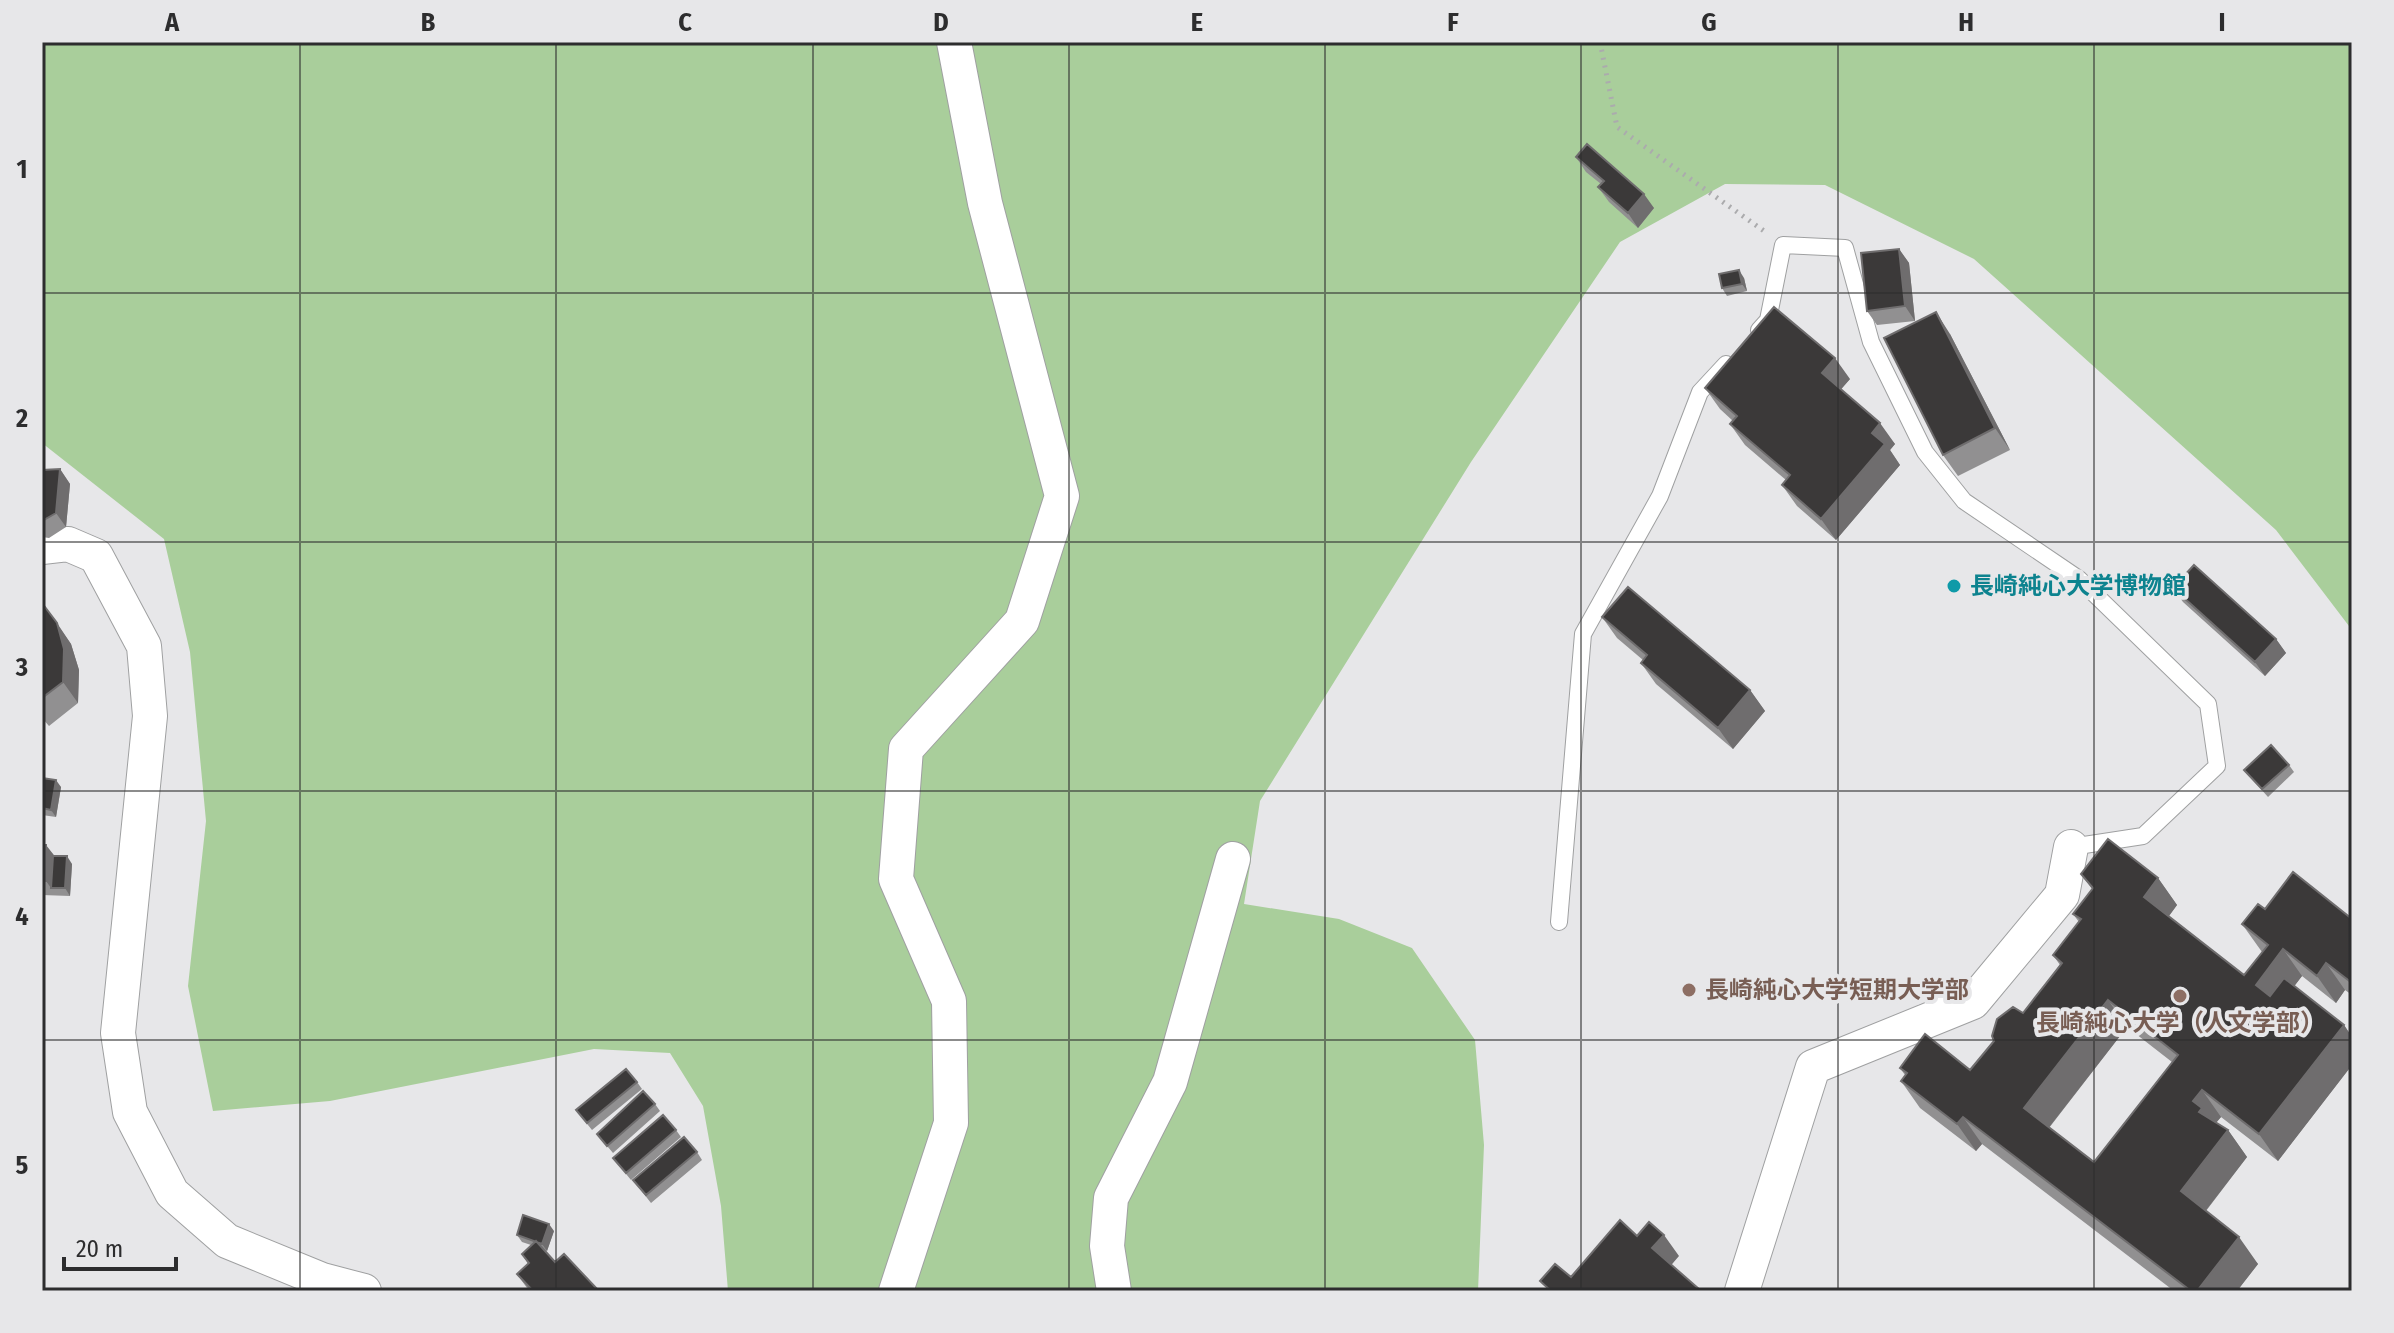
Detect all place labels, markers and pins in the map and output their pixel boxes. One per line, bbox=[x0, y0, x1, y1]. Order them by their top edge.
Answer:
place label: 長崎純心大学博物館 bbox=[1970, 572, 2186, 600]
marker: 長崎純心大学博物館 bbox=[1945, 577, 1963, 595]
place label: 長崎純心大学短期大学部 bbox=[1705, 976, 1969, 1004]
marker: 長崎純心大学短期大学部 bbox=[1680, 981, 1698, 999]
marker: 長崎純心大学（人文学部） bbox=[2171, 987, 2189, 1005]
place label: 長崎純心大学（人文学部） bbox=[2036, 1009, 2324, 1037]

